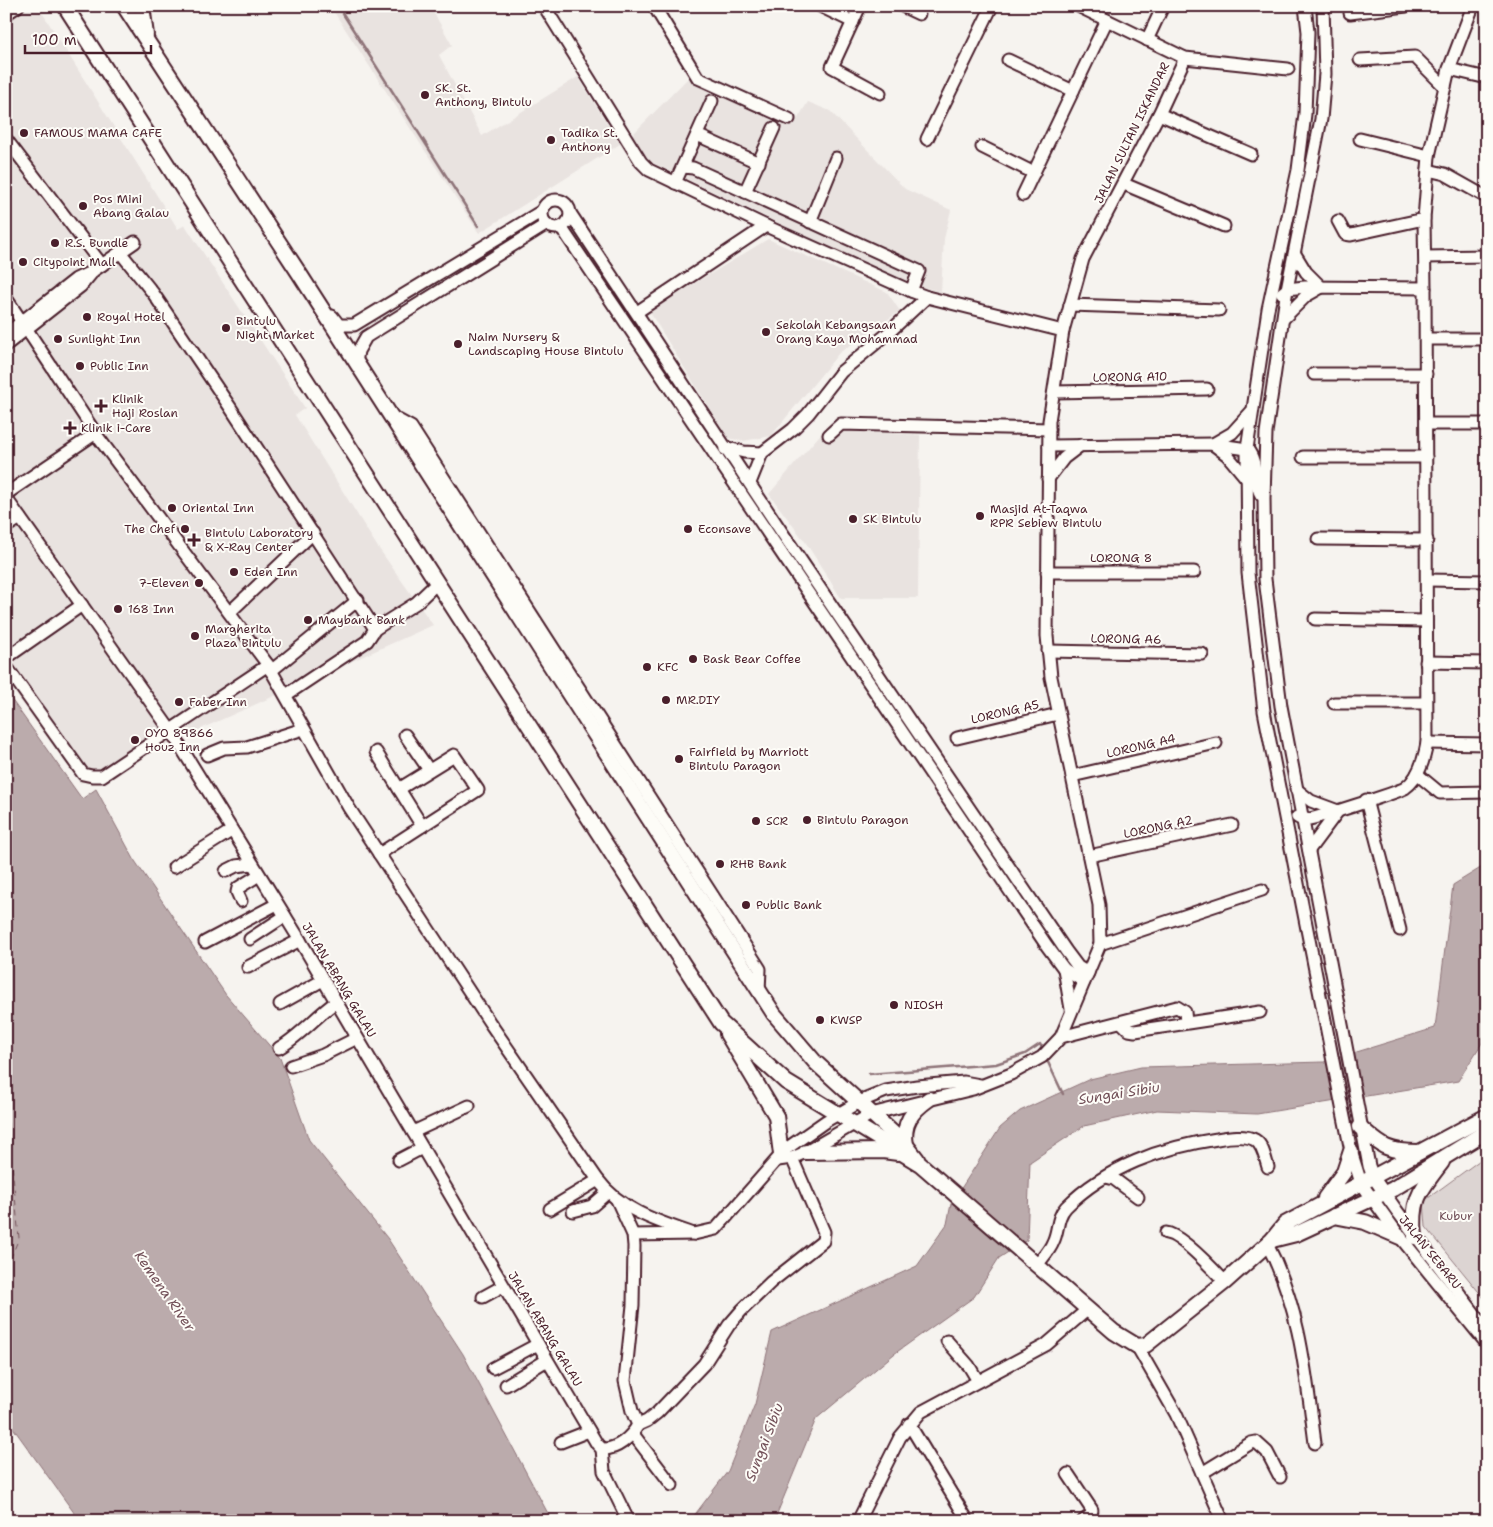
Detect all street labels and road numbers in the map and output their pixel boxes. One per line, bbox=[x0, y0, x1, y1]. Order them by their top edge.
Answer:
street label: JALAN SULTAN ISKANDAR bbox=[1091, 60, 1173, 206]
street label: LORONG A10 bbox=[1092, 368, 1168, 386]
street label: LORONG 8 bbox=[1090, 550, 1152, 566]
street label: LORONG A6 bbox=[1090, 630, 1162, 648]
street label: LORONG A5 bbox=[969, 696, 1041, 728]
street label: LORONG A4 bbox=[1105, 730, 1177, 762]
street label: LORONG A2 bbox=[1122, 812, 1194, 842]
street label: JALAN ABANG GALAU bbox=[298, 920, 380, 1040]
street label: JALAN SEBARU bbox=[1395, 1212, 1465, 1292]
street label: JALAN ABANG GALAU bbox=[504, 1269, 586, 1389]

